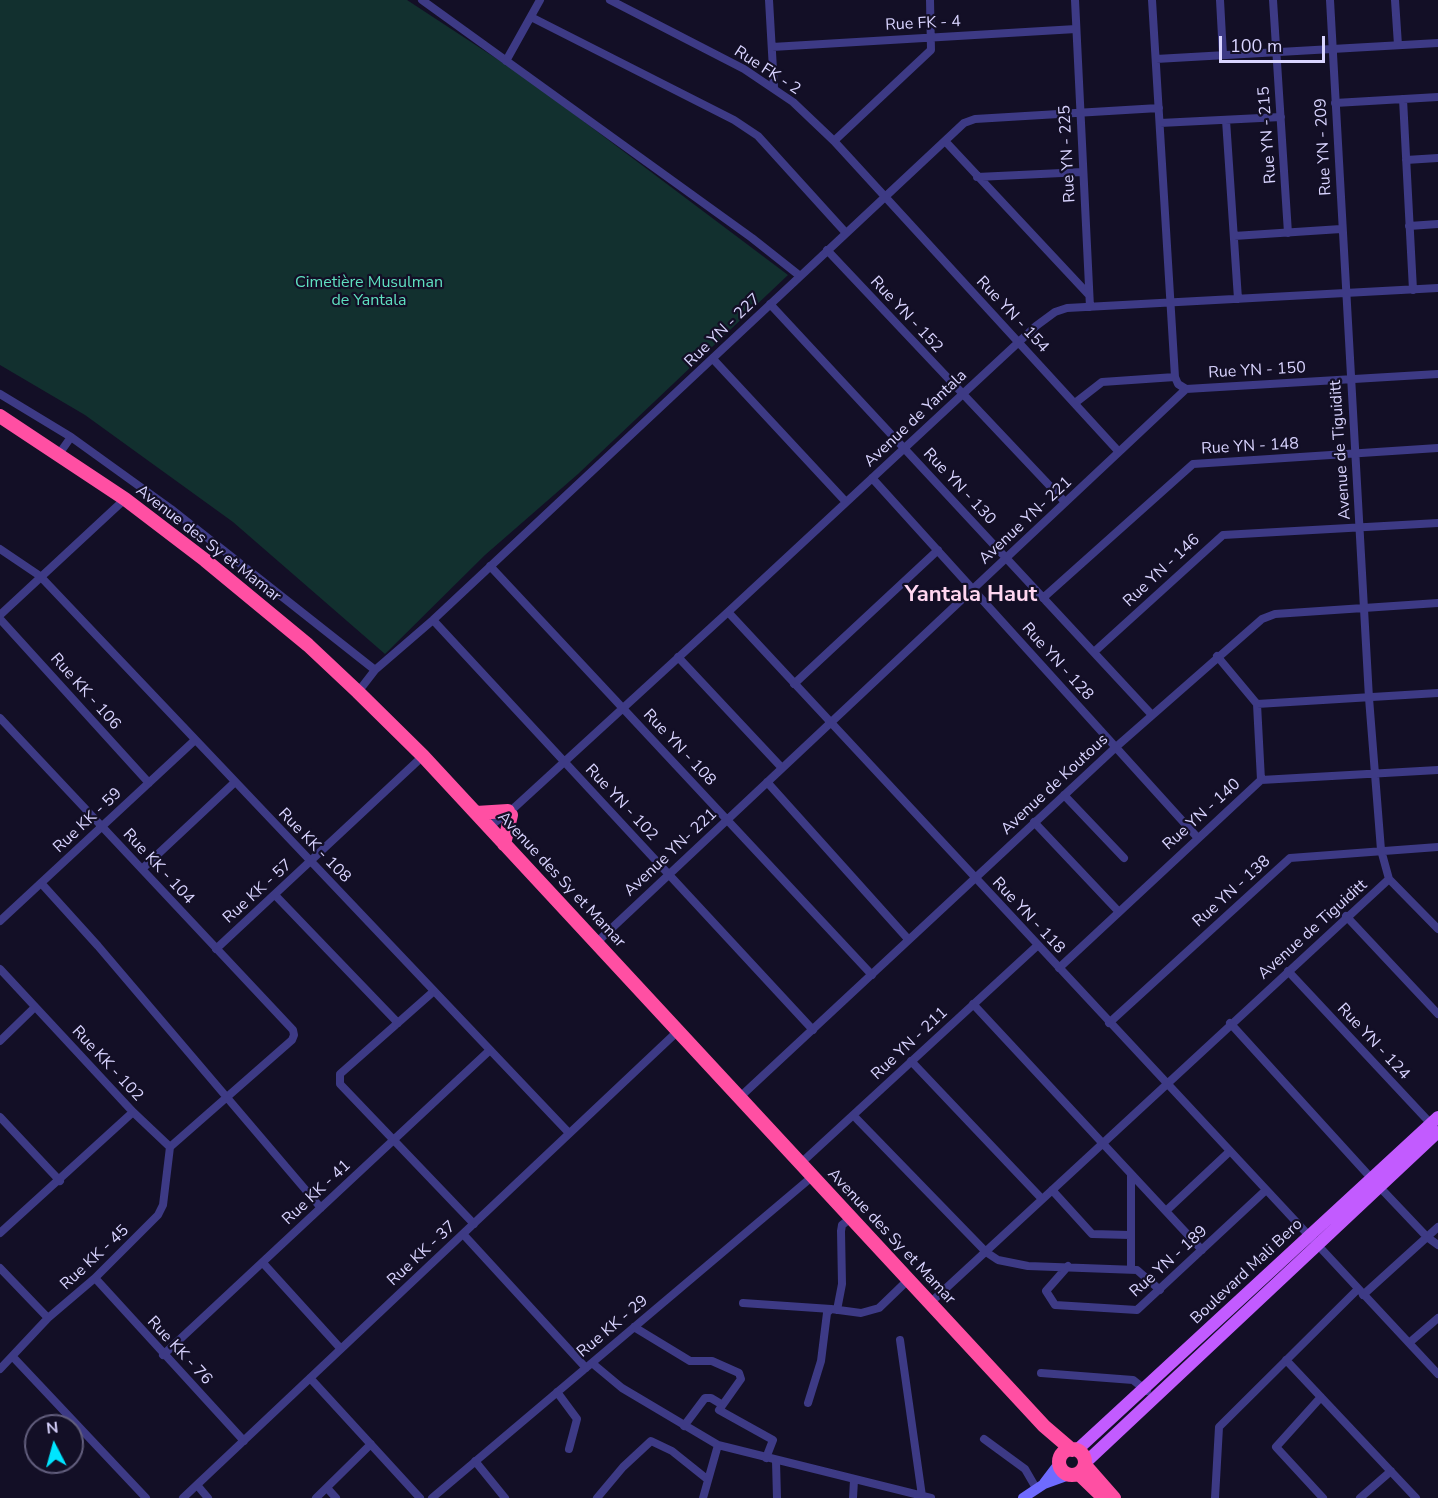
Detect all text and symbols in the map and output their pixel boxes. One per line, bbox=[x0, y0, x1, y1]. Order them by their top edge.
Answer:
street label: Rue FK - 4 bbox=[885, 12, 961, 36]
scale bar bbox=[1222, 24, 1328, 62]
text: 100 m bbox=[1230, 34, 1282, 58]
street label: Rue FK - 2 bbox=[730, 42, 804, 100]
street label: Rue YN - 215 bbox=[1255, 86, 1281, 184]
street label: Rue YN - 209 bbox=[1312, 98, 1336, 196]
street label: Rue YN - 225 bbox=[1056, 105, 1080, 203]
park label: Cimetière Musulman de Yantala bbox=[295, 273, 443, 311]
street label: Rue YN - 152 bbox=[866, 273, 946, 357]
street label: Rue YN - 154 bbox=[972, 273, 1052, 357]
street label: Rue YN - 227 bbox=[681, 290, 765, 372]
street label: Rue YN - 150 bbox=[1208, 359, 1306, 383]
street label: Avenue de Yantala bbox=[861, 366, 971, 472]
street label: Avenue de Tiguiditt bbox=[1327, 380, 1355, 520]
street label: Rue YN - 148 bbox=[1201, 435, 1299, 459]
street label: Rue YN - 130 bbox=[919, 445, 999, 529]
street label: Avenue YN- 221 bbox=[976, 473, 1076, 569]
street label: Avenue des Sy et Mamar bbox=[132, 481, 284, 607]
street label: Rue YN - 146 bbox=[1120, 531, 1204, 611]
district label: Yantala Haut bbox=[905, 583, 1037, 609]
street label: Rue YN - 128 bbox=[1017, 619, 1097, 705]
street label: Rue KK - 106 bbox=[46, 650, 124, 734]
street label: Rue YN - 108 bbox=[639, 706, 719, 790]
street label: Avenue de Koutous bbox=[998, 730, 1112, 840]
street label: Rue YN - 102 bbox=[581, 761, 661, 845]
street label: Rue YN - 140 bbox=[1159, 775, 1245, 855]
street label: Rue KK - 59 bbox=[50, 784, 126, 858]
street label: Rue KK - 108 bbox=[274, 805, 354, 887]
street label: Avenue YN- 221 bbox=[621, 805, 721, 901]
street label: Avenue des Sy et Mamar bbox=[493, 808, 629, 952]
street label: Rue KK - 104 bbox=[118, 825, 198, 909]
street label: Rue YN - 138 bbox=[1189, 852, 1275, 932]
street label: Rue KK - 57 bbox=[219, 856, 297, 928]
street label: Rue YN - 118 bbox=[988, 874, 1068, 958]
street label: Avenue de Tiguiditt bbox=[1255, 876, 1371, 984]
street label: Rue YN - 124 bbox=[1333, 1000, 1413, 1084]
street label: Rue YN - 211 bbox=[868, 1004, 952, 1084]
street label: Rue KK - 102 bbox=[67, 1022, 147, 1106]
street label: Rue KK - 41 bbox=[279, 1156, 355, 1230]
street label: Avenue des Sy et Mamar bbox=[823, 1165, 959, 1309]
street label: Boulevard Mali Bero bbox=[1187, 1215, 1307, 1329]
street label: Rue KK - 37 bbox=[384, 1217, 460, 1291]
street label: Rue KK - 45 bbox=[57, 1221, 133, 1295]
street label: Rue YN - 189 bbox=[1126, 1222, 1212, 1302]
street label: Rue KK - 29 bbox=[574, 1292, 652, 1362]
street label: Rue KK - 76 bbox=[142, 1313, 216, 1389]
north arrow bbox=[24, 1414, 84, 1474]
text: N bbox=[45, 1417, 59, 1440]

